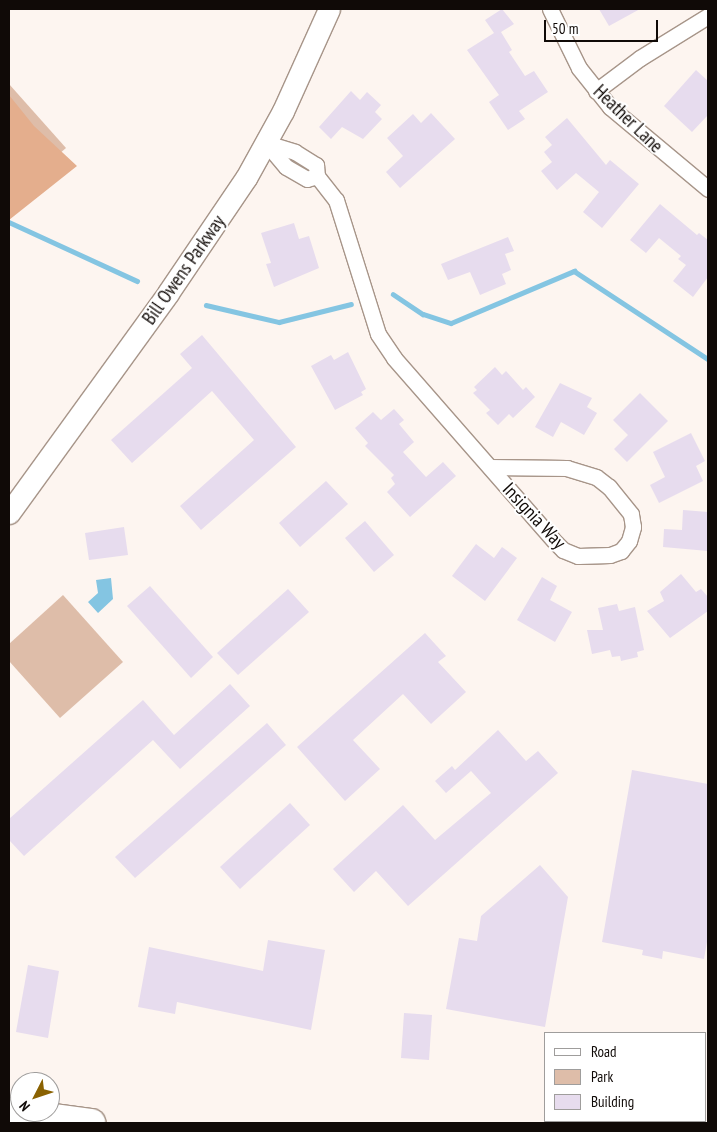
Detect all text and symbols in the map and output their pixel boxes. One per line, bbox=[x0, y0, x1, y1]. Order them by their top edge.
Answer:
scale bar bbox=[547, 10, 661, 42]
text: 50 m bbox=[552, 19, 578, 38]
street label: Heather Lane bbox=[589, 80, 667, 158]
street label: Bill Owens Parkway bbox=[138, 211, 230, 329]
street label: Insignia Way bbox=[498, 478, 570, 554]
legend bbox=[544, 1032, 707, 1122]
text: Road bbox=[591, 1042, 617, 1061]
text: Park bbox=[591, 1067, 613, 1086]
north arrow bbox=[10, 1072, 60, 1122]
text: Building bbox=[591, 1092, 634, 1111]
text: N bbox=[15, 1097, 34, 1115]

